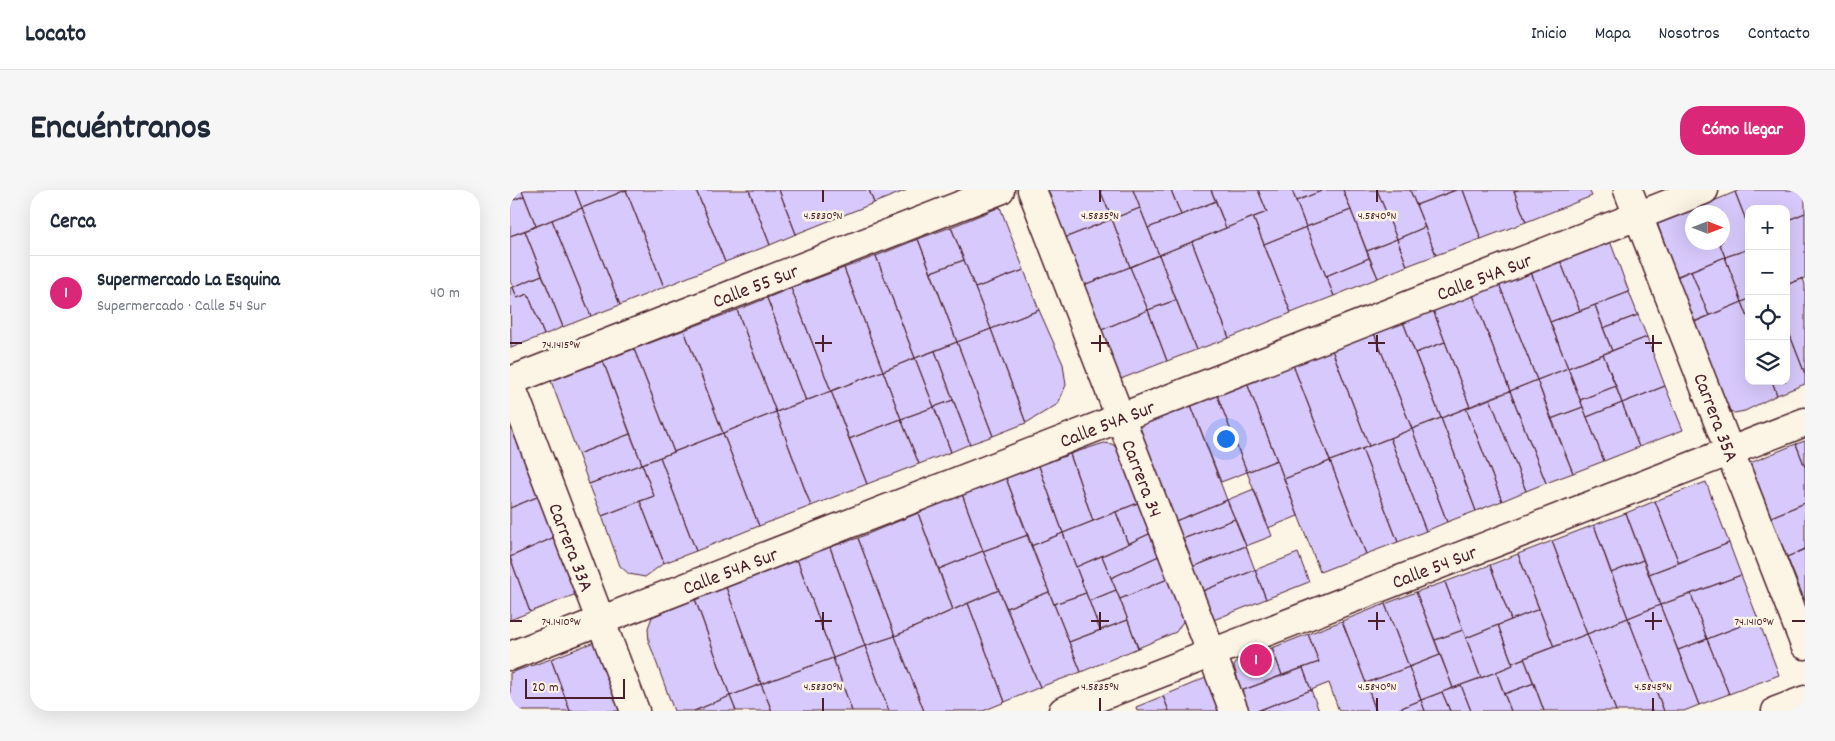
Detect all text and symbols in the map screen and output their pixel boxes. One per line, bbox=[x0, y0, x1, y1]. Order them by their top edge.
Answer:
text: Locato bbox=[25, 18, 86, 52]
text: Inicio bbox=[1531, 22, 1567, 47]
text: Mapa bbox=[1595, 22, 1630, 47]
text: Nosotros bbox=[1658, 22, 1720, 47]
text: Contacto bbox=[1748, 22, 1810, 47]
text: Encuéntranos bbox=[30, 105, 211, 155]
button: Cómo llegar bbox=[1680, 106, 1805, 155]
north arrow bbox=[1685, 205, 1730, 250]
map controls bbox=[1745, 205, 1790, 385]
button: + bbox=[1745, 205, 1790, 250]
text: Cerca bbox=[50, 208, 96, 238]
text: 4.5830°N bbox=[804, 208, 843, 225]
text: 4.5835°N bbox=[1081, 208, 1119, 225]
text: 4.5840°N bbox=[1358, 208, 1396, 225]
street label: Calle 54A Sur bbox=[1433, 248, 1537, 310]
button: − bbox=[1745, 250, 1790, 295]
street label: Calle 55 Sur bbox=[709, 258, 804, 317]
text: Supermercado La Esquina bbox=[97, 268, 280, 295]
text: 1 bbox=[64, 282, 68, 305]
text: 40 m bbox=[430, 282, 460, 305]
text: Supermercado · Calle 54 Sur bbox=[97, 295, 266, 318]
button: locate bbox=[1745, 295, 1790, 340]
text: 74.1415°W bbox=[542, 337, 580, 354]
button: layers bbox=[1745, 340, 1790, 385]
street label: Carrera 35A bbox=[1684, 369, 1744, 467]
street label: Calle 54A Sur bbox=[1056, 395, 1160, 457]
your location bbox=[1213, 426, 1239, 452]
street label: Carrera 34 bbox=[1113, 436, 1168, 522]
street label: Carrera 33A bbox=[539, 500, 599, 597]
street label: Calle 54 Sur bbox=[1388, 540, 1482, 598]
street label: Calle 54A Sur bbox=[679, 542, 783, 604]
text: 74.1410°W bbox=[541, 614, 581, 631]
text: 74.1410°W bbox=[1734, 614, 1774, 631]
pin: 1 bbox=[1240, 641, 1272, 679]
scale bar bbox=[525, 676, 625, 699]
text: 20 m bbox=[532, 678, 559, 698]
text: 4.5830°N bbox=[804, 679, 843, 696]
text: 4.5835°N bbox=[1081, 679, 1119, 696]
text: 4.5840°N bbox=[1358, 679, 1396, 696]
text: 4.5845°N bbox=[1634, 679, 1672, 696]

